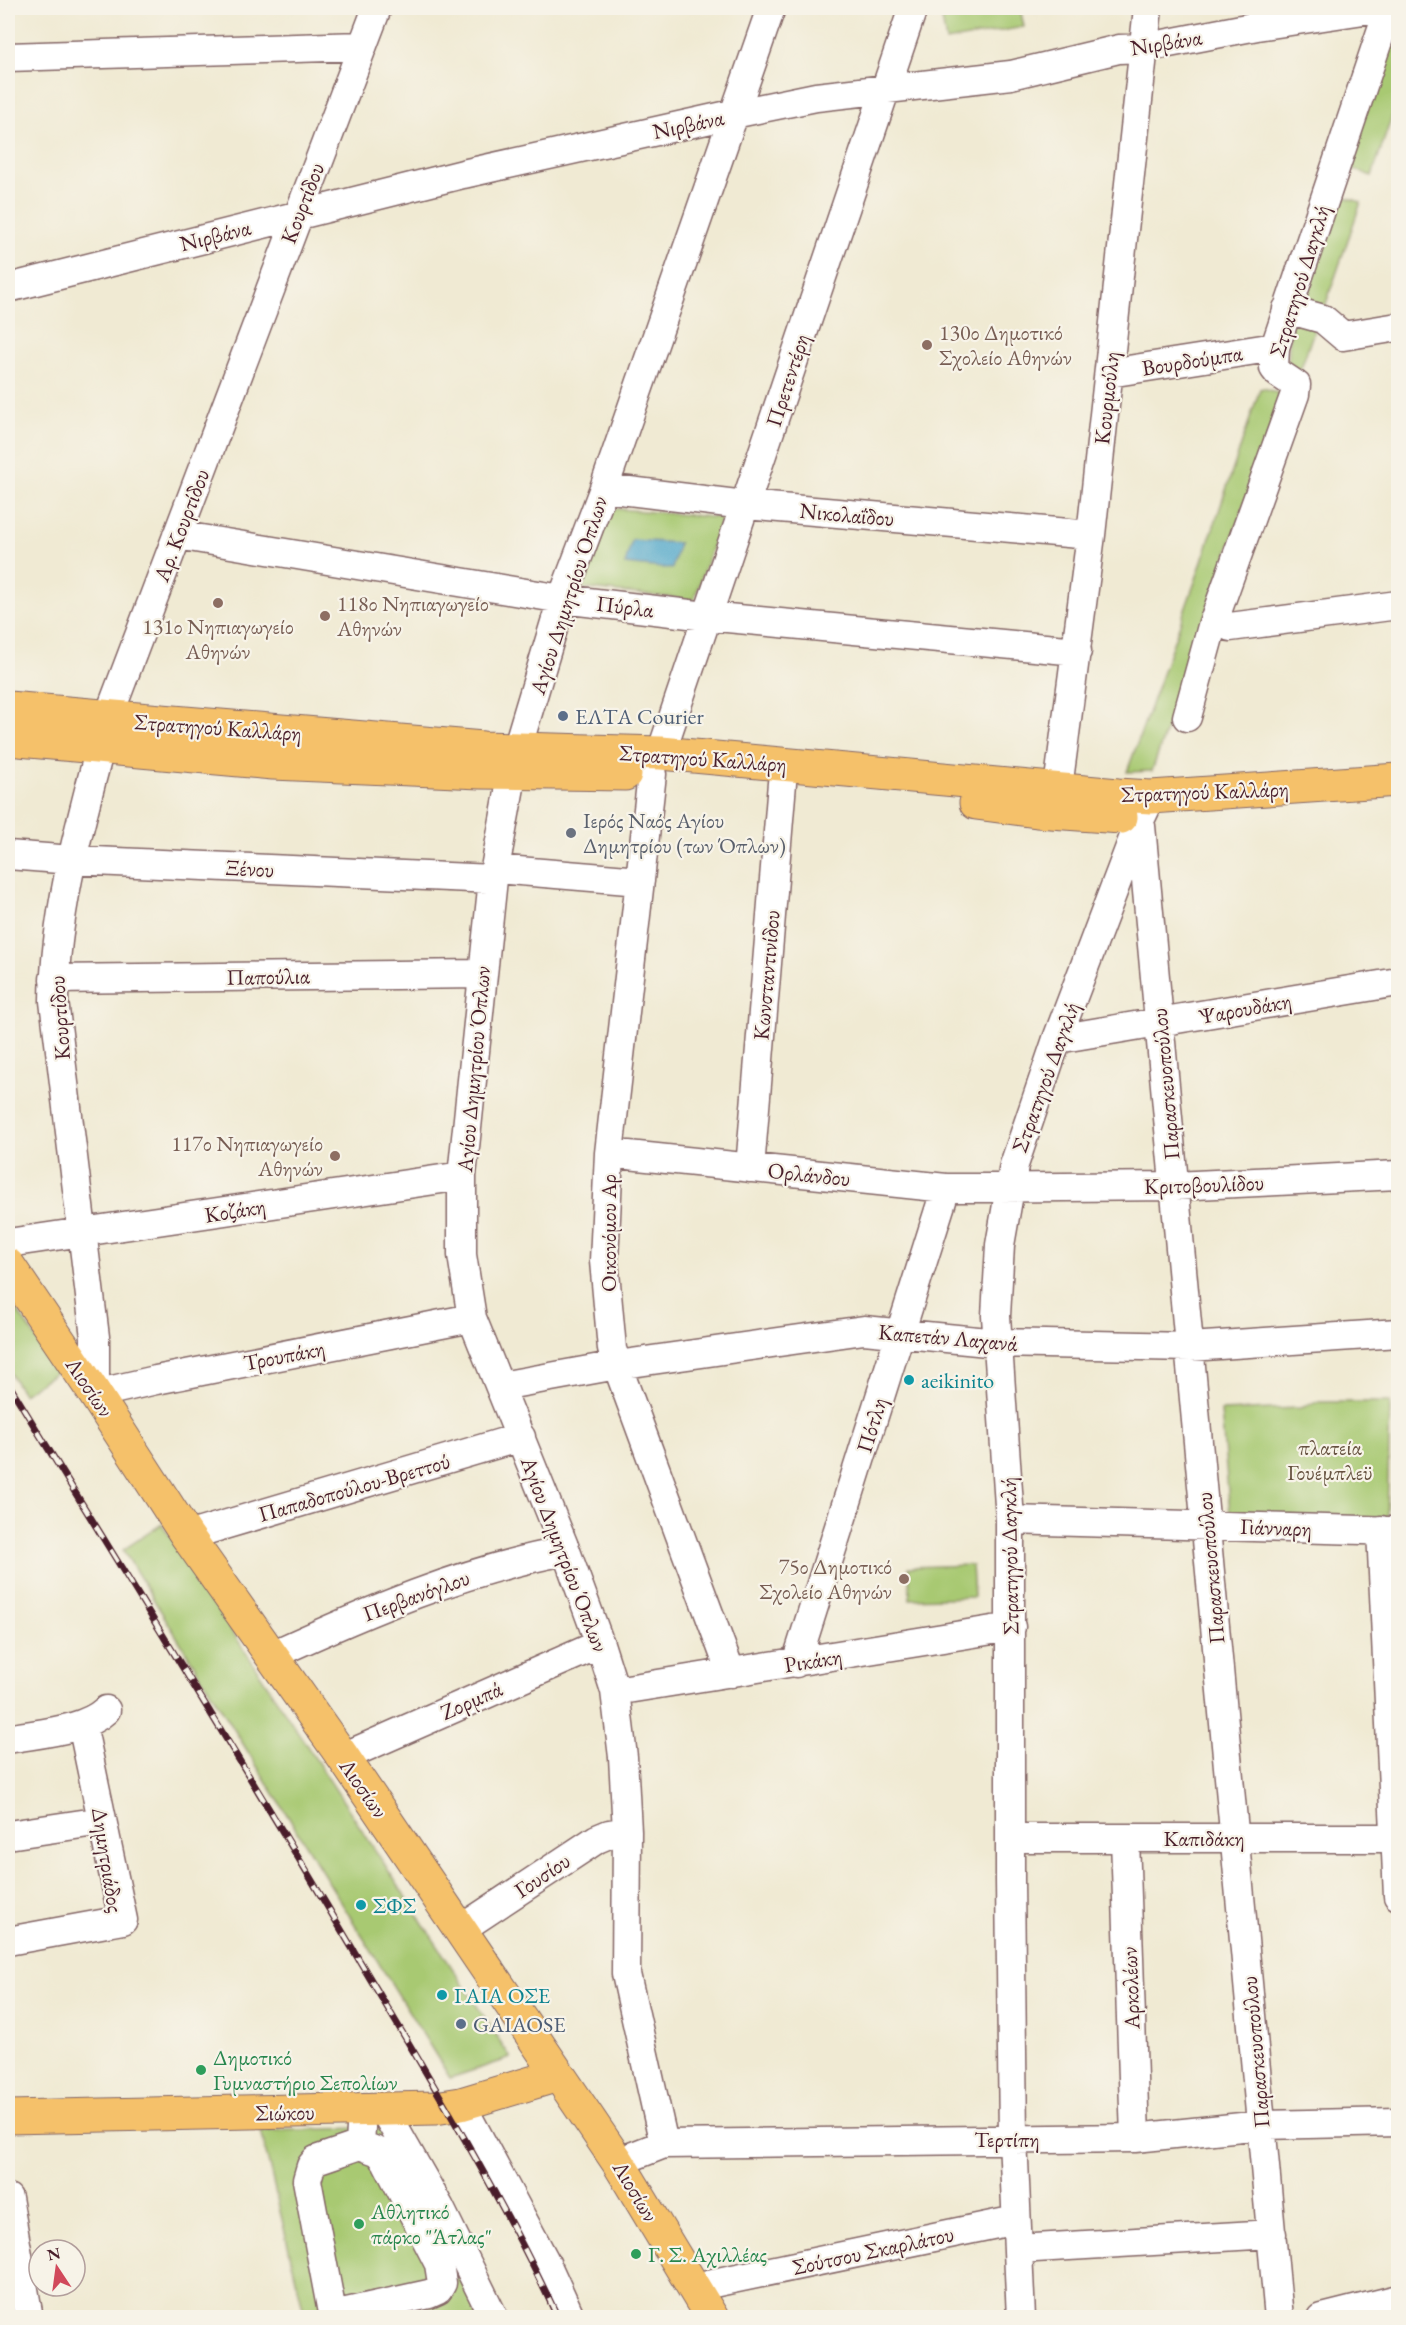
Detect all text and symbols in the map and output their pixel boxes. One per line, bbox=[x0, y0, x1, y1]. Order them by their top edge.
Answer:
street label: Νιρβάνα bbox=[1128, 22, 1205, 62]
street label: Νιρβάνα bbox=[650, 103, 727, 146]
street label: Κουρτίδου bbox=[274, 159, 331, 248]
street label: Στρατηγού Δαγκλή bbox=[1263, 201, 1336, 361]
street label: Νιρβάνα bbox=[177, 212, 255, 258]
place label: 130ο Δημοτικό Σχολείο Αθηνών bbox=[939, 318, 1072, 372]
street label: Πρετεντέρη bbox=[759, 330, 816, 430]
marker: 130ο Δημοτικό Σχολείο Αθηνών bbox=[920, 338, 934, 352]
street label: Βουρδούμπα bbox=[1140, 338, 1245, 383]
street label: Κουρμούλη bbox=[1087, 350, 1126, 446]
street label: Αρ. Κουρτίδου bbox=[146, 465, 216, 587]
street label: Αγίου Δημητρίου Όπλων bbox=[522, 492, 614, 699]
street label: Νικολαΐδου bbox=[798, 496, 895, 533]
place label: 118ο Νηπιαγωγείο Αθηνών bbox=[336, 589, 489, 643]
street label: Πύρλα bbox=[595, 589, 656, 625]
marker: 131ο Νηπιαγωγείο Αθηνών bbox=[211, 596, 225, 610]
marker: 118ο Νηπιαγωγείο Αθηνών bbox=[318, 609, 332, 623]
place label: 131ο Νηπιαγωγείο Αθηνών bbox=[142, 612, 294, 666]
place label: ΕΛΤΑ Courier bbox=[575, 702, 704, 731]
street label: Στρατηγού Καλλάρη bbox=[133, 707, 303, 748]
marker: ΕΛΤΑ Courier bbox=[556, 709, 570, 723]
street label: Στρατηγού Καλλάρη bbox=[618, 738, 788, 779]
street label: Στρατηγού Καλλάρη bbox=[1121, 774, 1289, 809]
place label: Ιερός Ναός Αγίου Δημητρίου (των Όπλων) bbox=[583, 806, 786, 860]
marker: Ιερός Ναός Αγίου Δημητρίου (των Όπλων) bbox=[564, 826, 578, 840]
street label: Ξένου bbox=[225, 853, 275, 884]
street label: Κωνσταντινίδου bbox=[746, 909, 787, 1041]
street label: Παπούλια bbox=[226, 961, 311, 992]
street label: Αγίου Δημητρίου Όπλων bbox=[450, 965, 497, 1174]
street label: Κουρτίδου bbox=[42, 975, 77, 1061]
street label: Ψαρουδάκη bbox=[1196, 986, 1294, 1031]
street label: Στρατηγού Δαγκλή bbox=[1005, 998, 1086, 1156]
street label: Παρασκευοπούλου bbox=[1144, 1007, 1187, 1161]
place label: 117ο Νηπιαγωγείο Αθηνών bbox=[171, 1129, 323, 1183]
marker: 117ο Νηπιαγωγείο Αθηνών bbox=[328, 1149, 342, 1163]
street label: Ορλάνδου bbox=[766, 1156, 852, 1193]
street label: Κριτοβουλίδου bbox=[1144, 1168, 1265, 1201]
street label: Οικονόμου Αρ bbox=[594, 1174, 623, 1292]
street label: Κοζάκη bbox=[202, 1191, 268, 1230]
street label: Καπετάν Λαχανά bbox=[877, 1317, 1020, 1358]
street label: Τρουπάκη bbox=[241, 1333, 327, 1378]
street label: Λιοσίων bbox=[58, 1351, 120, 1423]
place label: aeikinito bbox=[921, 1366, 994, 1395]
marker: aeikinito bbox=[902, 1373, 916, 1387]
street label: Πότλη bbox=[849, 1394, 894, 1456]
park label: πλατεία Γουέμπλεϋ bbox=[1287, 1433, 1373, 1487]
street label: Παπαδοπούλου-Βρεττού bbox=[255, 1446, 453, 1529]
street label: Αγίου Δημητρίου Όπλων bbox=[514, 1451, 615, 1656]
street label: Στρατηγού Δαγκλή bbox=[994, 1477, 1025, 1635]
street label: Παρασκευοπούλου bbox=[1189, 1491, 1232, 1645]
street label: Γιάνναρη bbox=[1240, 1512, 1312, 1543]
place label: 75ο Δημοτικό Σχολείο Αθηνών bbox=[759, 1552, 892, 1606]
street label: Περβανόγλου bbox=[359, 1563, 474, 1628]
marker: 75ο Δημοτικό Σχολείο Αθηνών bbox=[897, 1572, 911, 1586]
street label: Ρικάκη bbox=[782, 1642, 844, 1679]
street label: Ζορμπά bbox=[436, 1674, 508, 1727]
street label: Λιοσίων bbox=[332, 1752, 395, 1824]
street label: Δημητριάδος bbox=[85, 1805, 130, 1915]
street label: Καπιδάκη bbox=[1163, 1824, 1245, 1853]
street label: Γουσίου bbox=[509, 1846, 576, 1905]
place label: ΣΦΣ bbox=[373, 1891, 417, 1920]
marker: ΣΦΣ bbox=[354, 1898, 368, 1912]
street label: Αρκολέων bbox=[1115, 1946, 1146, 2031]
street label: Παρασκευοπούλου bbox=[1234, 1975, 1277, 2129]
place label: ΓΑΙΑ ΟΣΕ bbox=[454, 1981, 550, 2010]
marker: ΓΑΙΑ ΟΣΕ bbox=[435, 1988, 449, 2002]
place label: GAIAOSE bbox=[473, 2010, 566, 2039]
marker: GAIAOSE bbox=[454, 2017, 468, 2031]
place label: Δημοτικό Γυμναστήριο Σεπολίων bbox=[213, 2043, 398, 2097]
marker: Δημοτικό Γυμναστήριο Σεπολίων bbox=[194, 2063, 208, 2077]
street label: Σιώκου bbox=[255, 2097, 315, 2128]
street label: Τερτίπη bbox=[974, 2125, 1040, 2154]
street label: Λιοσίων bbox=[606, 2155, 665, 2227]
place label: Αθλητικό πάρκο "Άτλας" bbox=[370, 2197, 492, 2251]
marker: Αθλητικό πάρκο "Άτλας" bbox=[352, 2217, 366, 2231]
street label: Σούτσου Σκαρλάτου bbox=[790, 2219, 957, 2282]
north arrow bbox=[27, 2238, 87, 2298]
place label: Γ. Σ. Αχιλλέας bbox=[648, 2240, 767, 2269]
text: N bbox=[45, 2242, 62, 2266]
marker: Γ. Σ. Αχιλλέας bbox=[629, 2247, 643, 2261]

